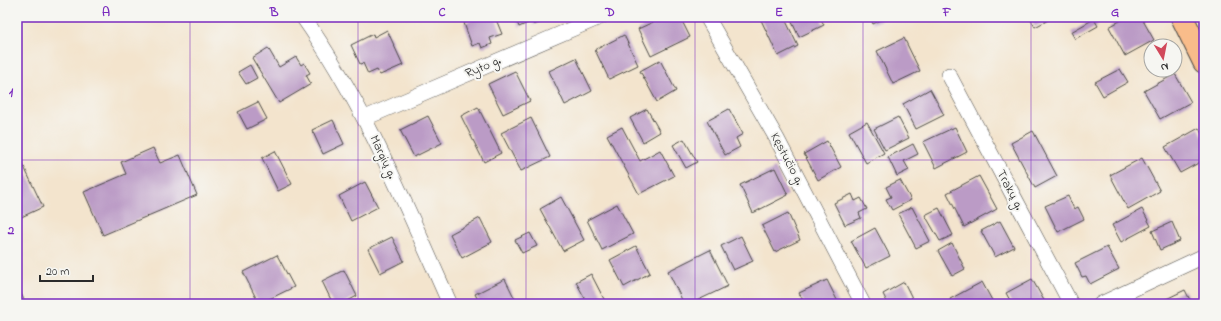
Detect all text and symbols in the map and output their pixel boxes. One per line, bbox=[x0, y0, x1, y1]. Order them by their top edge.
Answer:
text: A bbox=[102, 3, 110, 22]
text: B bbox=[269, 3, 279, 22]
text: C bbox=[438, 3, 446, 22]
text: D bbox=[604, 3, 615, 22]
text: E bbox=[775, 3, 783, 22]
text: F bbox=[942, 3, 952, 22]
text: G bbox=[1111, 3, 1119, 22]
north arrow bbox=[1143, 38, 1183, 78]
street label: Ryto g. bbox=[462, 51, 505, 84]
text: N bbox=[1160, 58, 1170, 75]
text: 1 bbox=[9, 83, 14, 102]
street label: Kęstučio g. bbox=[764, 129, 809, 189]
street label: Margių g. bbox=[364, 132, 402, 183]
street label: Trakų g. bbox=[991, 166, 1029, 214]
text: 2 bbox=[7, 221, 15, 240]
scale bar bbox=[40, 257, 93, 283]
text: 20 m bbox=[46, 263, 69, 281]

